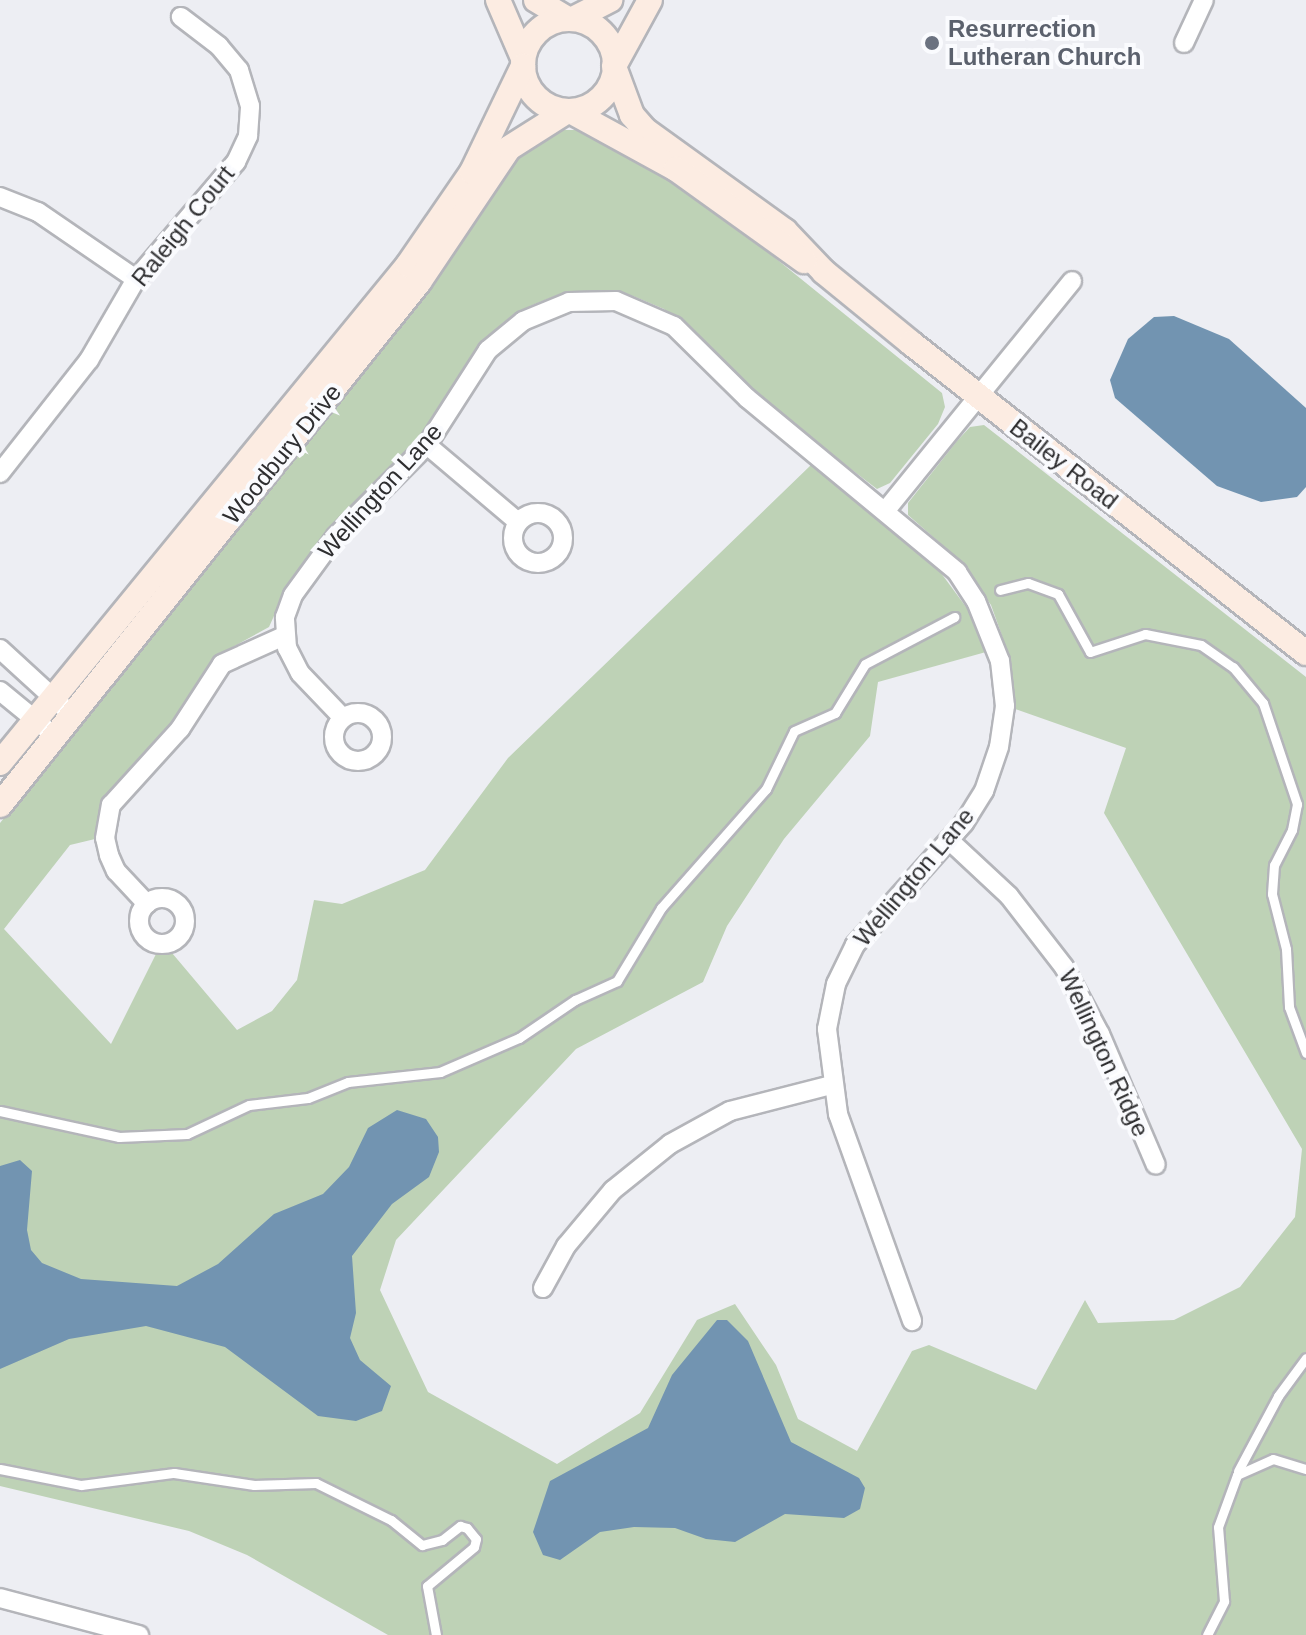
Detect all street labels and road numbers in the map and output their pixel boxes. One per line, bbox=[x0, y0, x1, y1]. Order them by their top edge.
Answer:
street label: Raleigh Court bbox=[126, 160, 240, 292]
street label: Woodbury Drive bbox=[217, 378, 347, 530]
street label: Bailey Road bbox=[1004, 413, 1124, 515]
street label: Wellington Lane bbox=[312, 418, 448, 564]
street label: Wellington Lane bbox=[848, 802, 980, 952]
street label: Wellington Ridge bbox=[1053, 965, 1155, 1141]

